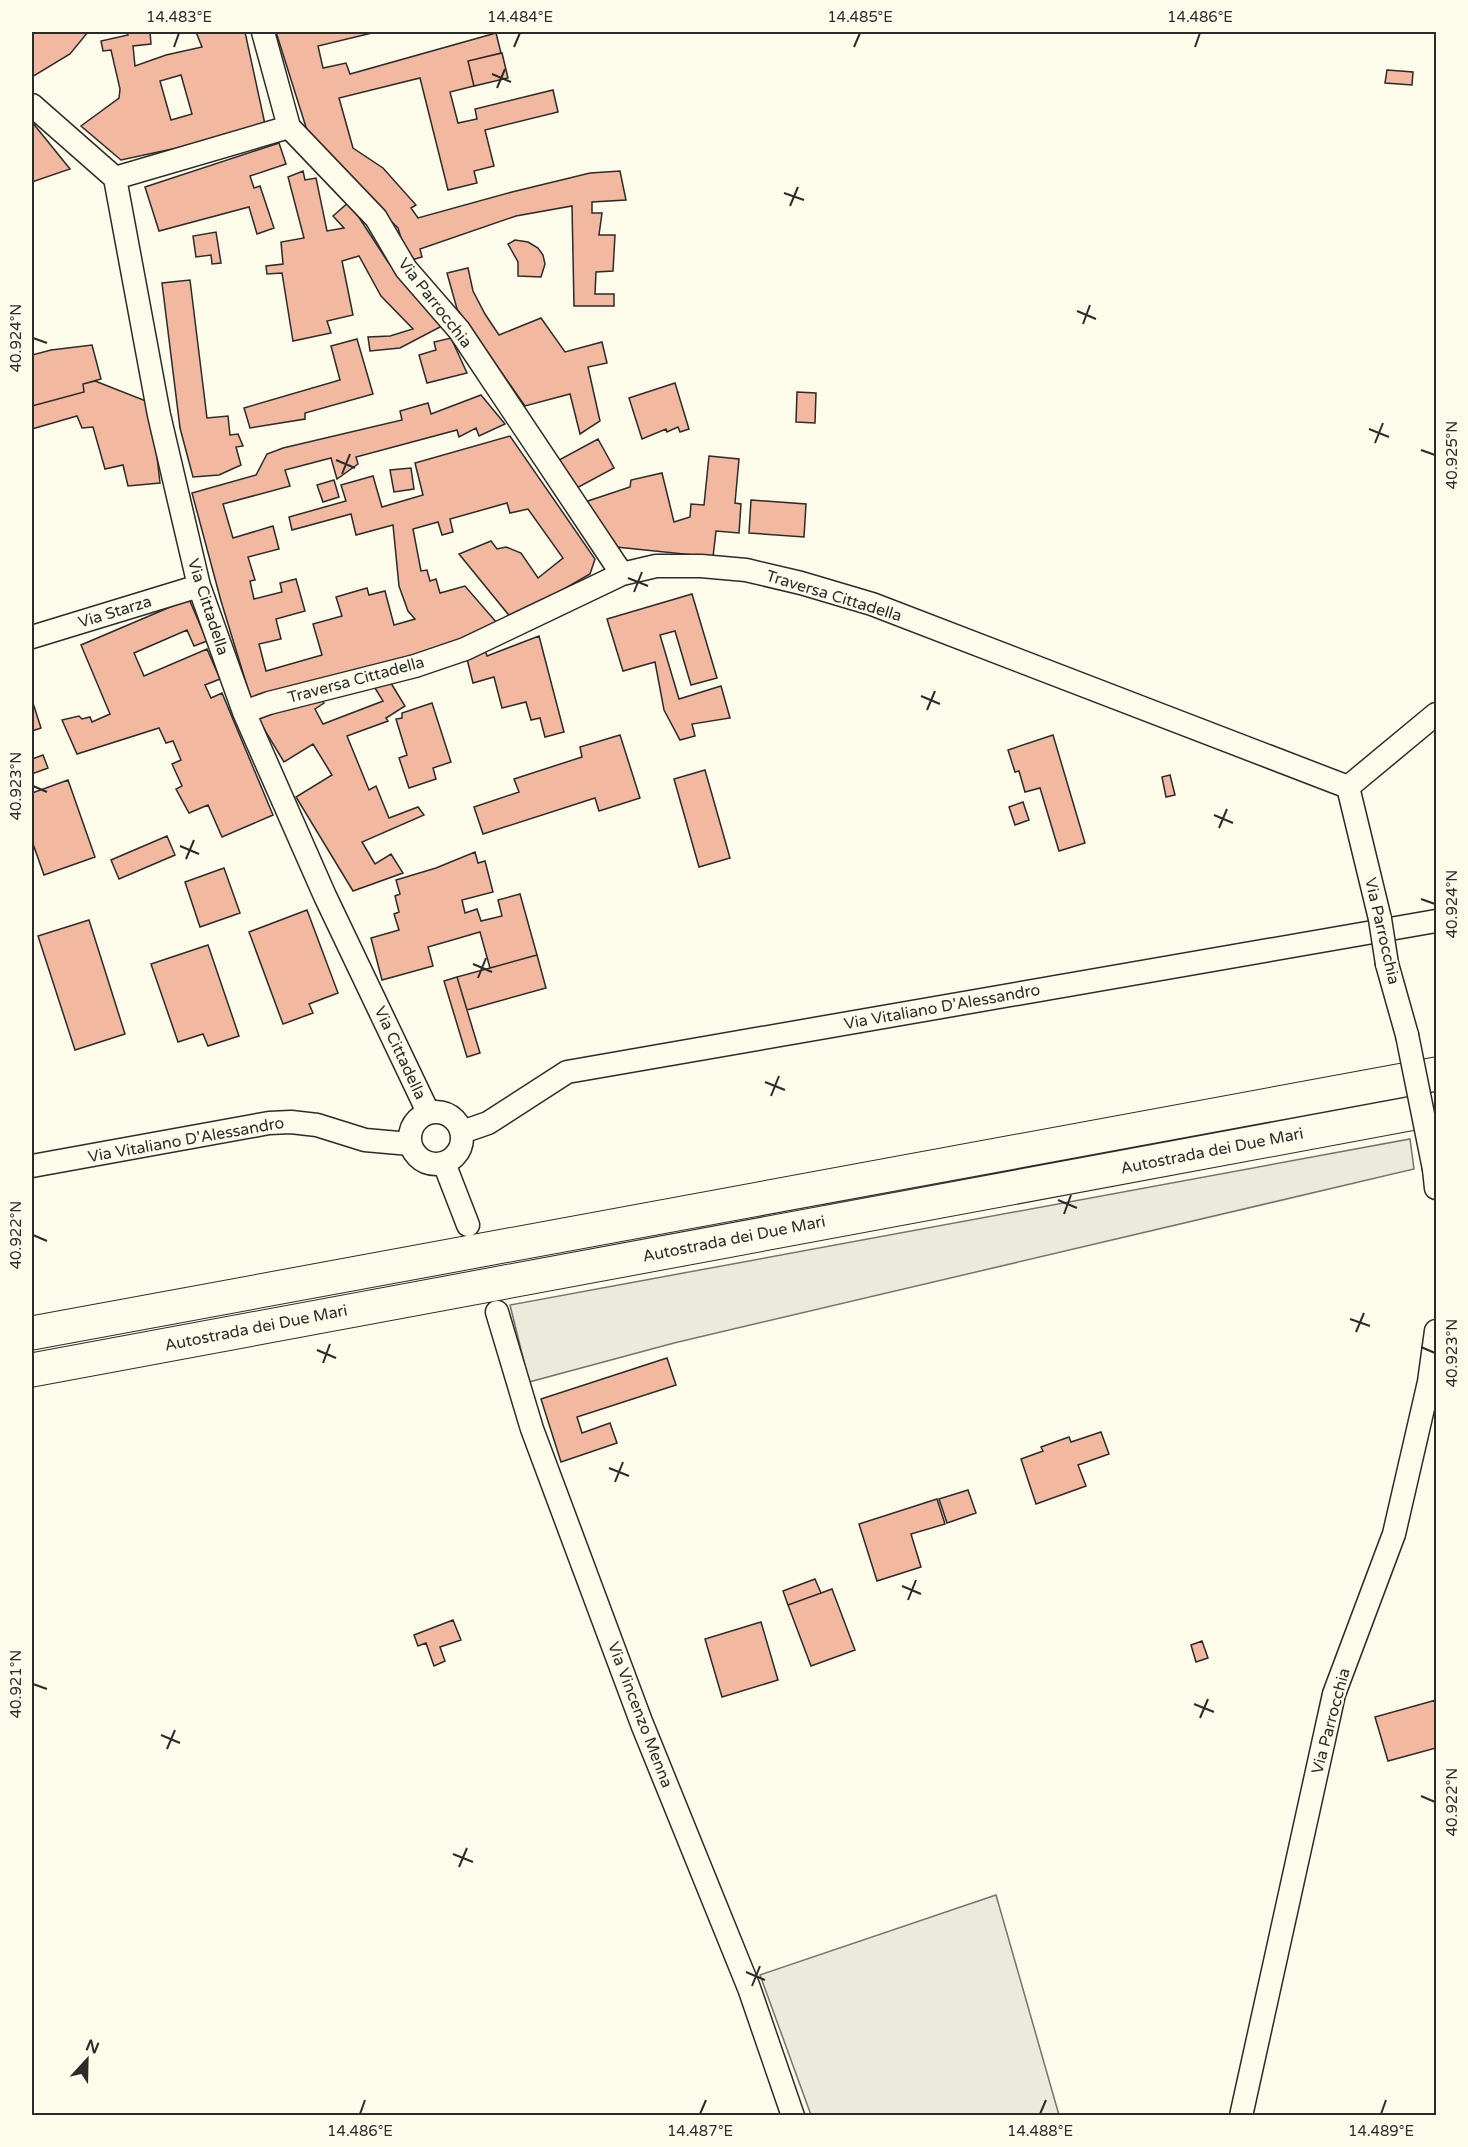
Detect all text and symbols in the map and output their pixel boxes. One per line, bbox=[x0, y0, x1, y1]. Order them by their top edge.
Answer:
text: 14.483°E bbox=[146, 8, 212, 26]
text: 14.484°E bbox=[487, 8, 553, 26]
text: 14.485°E bbox=[827, 8, 893, 26]
text: 14.486°E bbox=[1167, 8, 1233, 26]
street label: Via Parrocchia bbox=[394, 254, 476, 352]
text: 40.924°N bbox=[7, 304, 25, 372]
text: 40.925°N bbox=[1443, 421, 1461, 489]
street label: Via Cittadella bbox=[183, 556, 233, 658]
street label: Traversa Cittadella bbox=[764, 566, 904, 626]
street label: Via Starza bbox=[76, 591, 154, 633]
street label: Traversa Cittadella bbox=[286, 652, 426, 708]
text: 40.923°N bbox=[7, 752, 25, 820]
text: 40.924°N bbox=[1443, 870, 1461, 938]
street label: Via Parrocchia bbox=[1360, 876, 1404, 986]
street label: Via Vitaliano D'Alessandro bbox=[842, 980, 1042, 1034]
street label: Via Cittadella bbox=[370, 1003, 430, 1103]
street label: Via Vitaliano D'Alessandro bbox=[86, 1113, 286, 1167]
street label: Autostrada dei Due Mari bbox=[1119, 1123, 1305, 1179]
text: 40.922°N bbox=[7, 1201, 25, 1269]
street label: Autostrada dei Due Mari bbox=[641, 1211, 827, 1267]
street label: Autostrada dei Due Mari bbox=[163, 1300, 349, 1356]
text: 40.923°N bbox=[1443, 1319, 1461, 1387]
street label: Via Vincenzo Menna bbox=[603, 1639, 677, 1791]
text: 40.921°N bbox=[7, 1650, 25, 1718]
street label: Via Parrocchia bbox=[1307, 1666, 1355, 1776]
text: 40.922°N bbox=[1443, 1768, 1461, 1836]
north arrow bbox=[57, 2030, 117, 2090]
text: N bbox=[83, 2035, 102, 2059]
text: 14.486°E bbox=[327, 2122, 393, 2140]
text: 14.487°E bbox=[667, 2122, 733, 2140]
text: 14.488°E bbox=[1007, 2122, 1073, 2140]
text: 14.489°E bbox=[1348, 2122, 1414, 2140]

